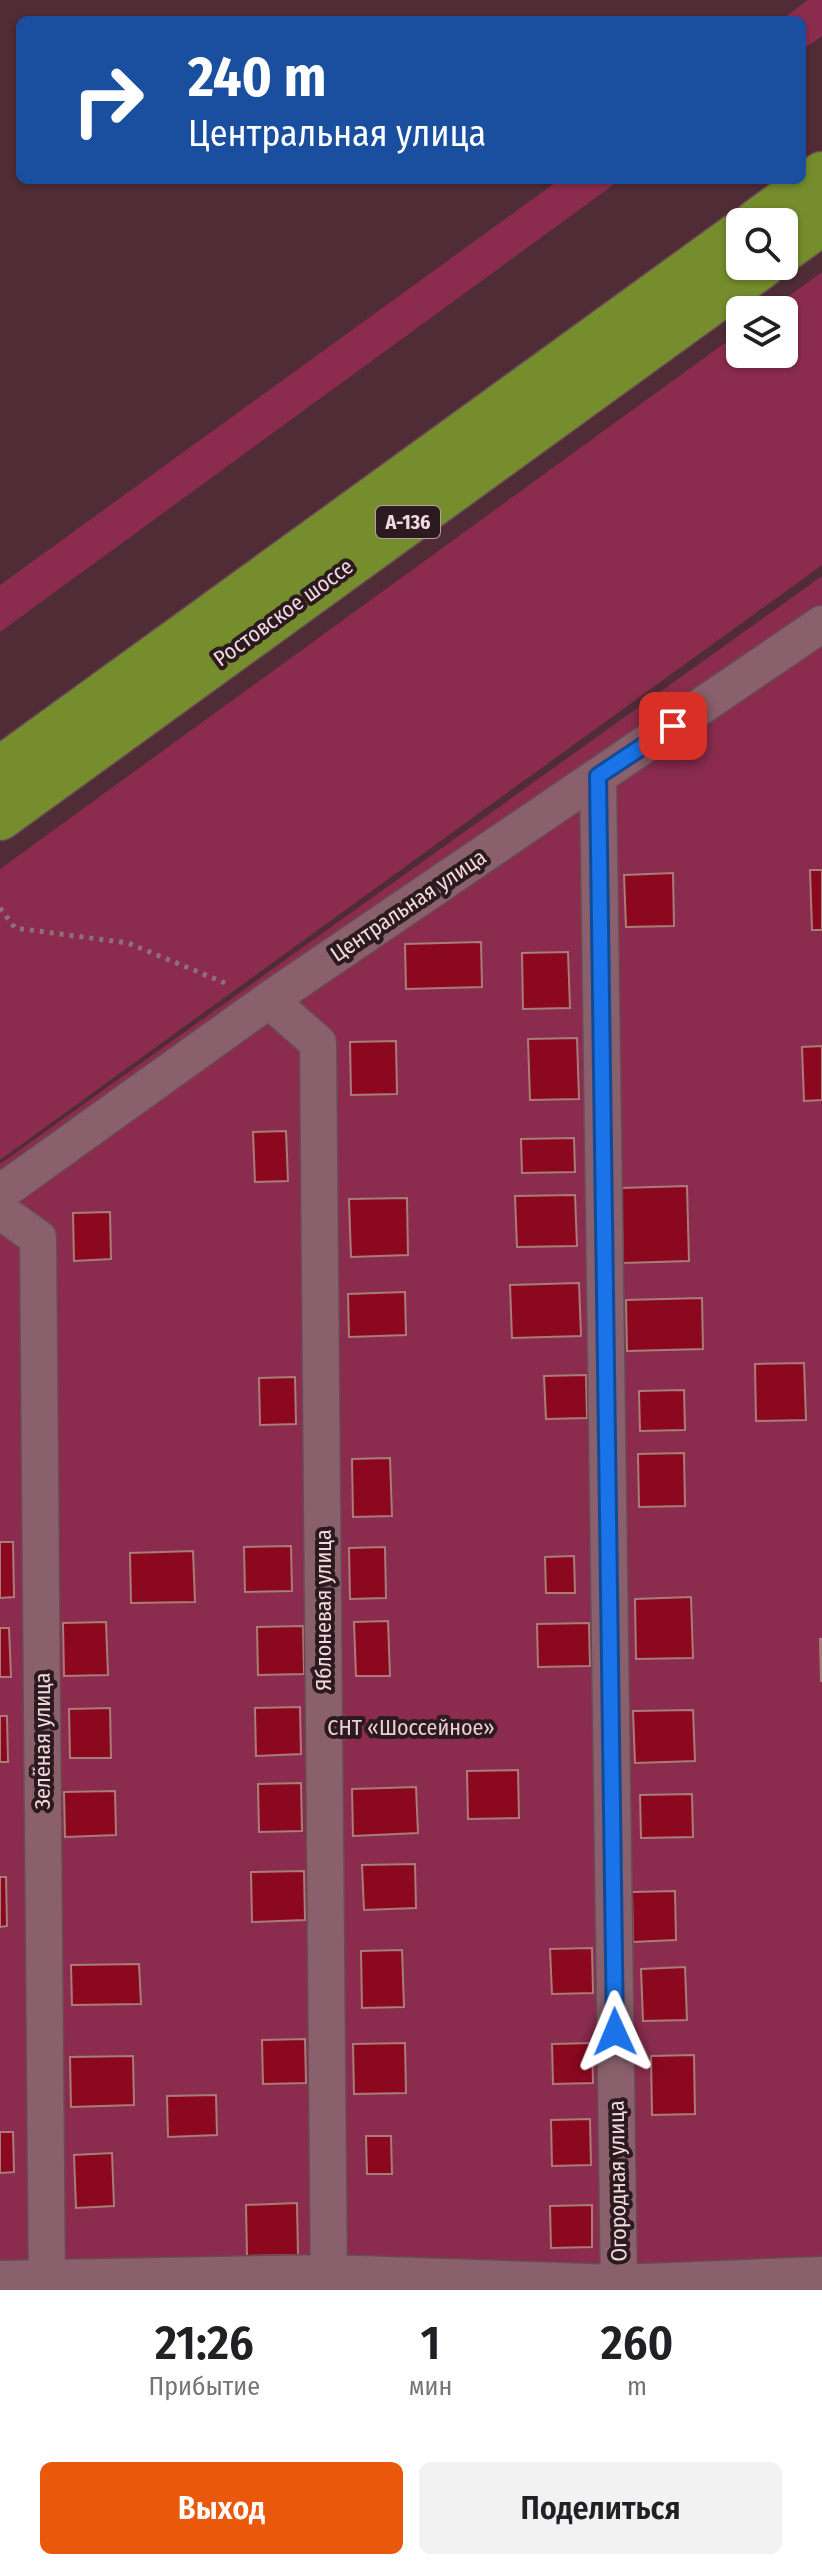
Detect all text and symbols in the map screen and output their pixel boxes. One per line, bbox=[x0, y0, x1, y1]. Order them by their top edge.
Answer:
text: 240 m bbox=[188, 44, 327, 111]
icon: right bbox=[56, 48, 160, 152]
text: Центральная улица bbox=[188, 112, 486, 156]
map controls bbox=[726, 208, 798, 368]
button: search bbox=[726, 208, 798, 280]
button: layers bbox=[726, 296, 798, 368]
road number: А-136 bbox=[376, 506, 440, 538]
street label: Ростовское шоссе bbox=[208, 553, 358, 672]
pin bbox=[639, 692, 707, 760]
icon: arrive bbox=[651, 704, 695, 748]
street label: Центральная улица bbox=[325, 843, 491, 968]
street label: Яблоневая улица bbox=[310, 1529, 337, 1691]
street label: Зелёная улица bbox=[29, 1673, 56, 1809]
park label: СНТ «Шоссейное» bbox=[327, 1714, 495, 1741]
position arrow bbox=[573, 1990, 657, 2074]
street label: Огородная улица bbox=[603, 2100, 632, 2262]
text: 21:26 bbox=[155, 2314, 254, 2372]
text: 1 bbox=[420, 2314, 440, 2372]
text: 260 bbox=[601, 2314, 673, 2372]
text: Прибытие bbox=[149, 2371, 260, 2402]
text: мин bbox=[409, 2371, 452, 2402]
text: m bbox=[627, 2371, 647, 2402]
button: Выход bbox=[40, 2462, 403, 2554]
button: Поделиться bbox=[419, 2462, 782, 2554]

